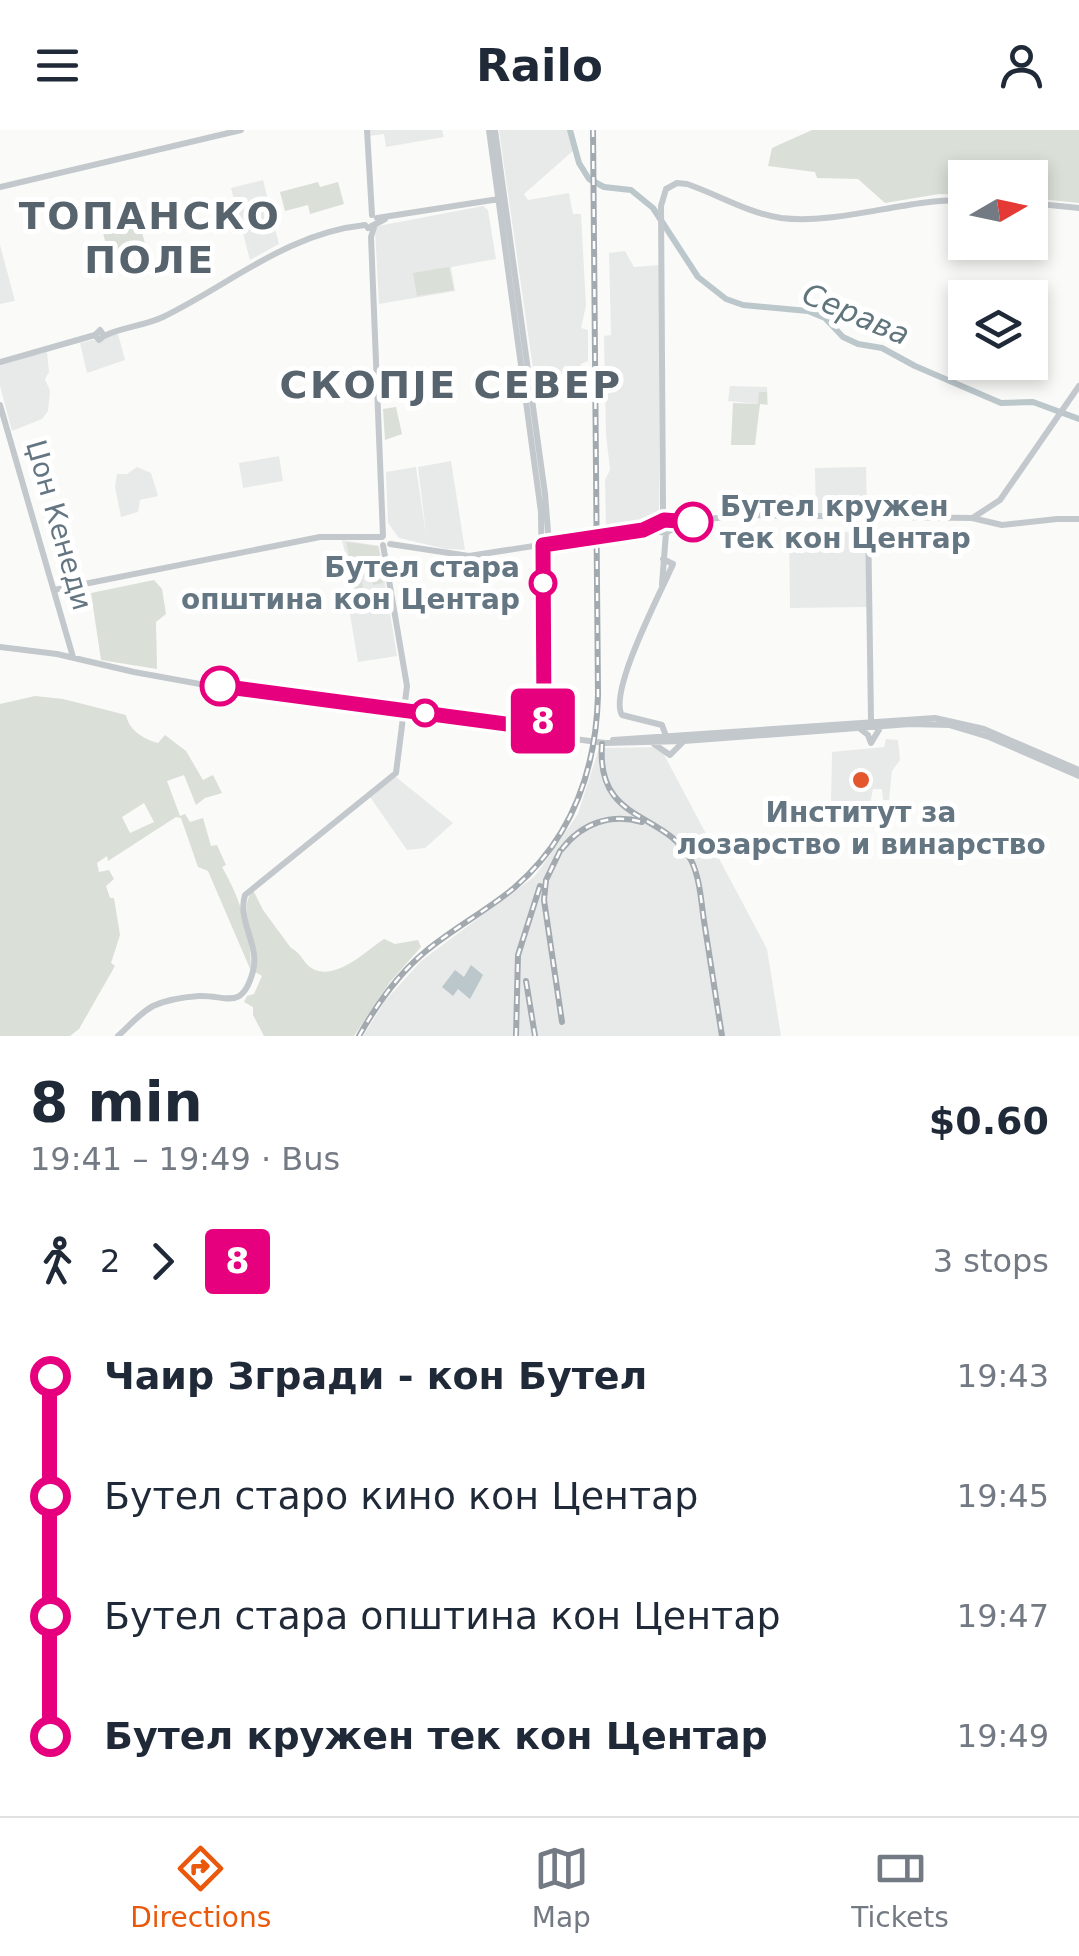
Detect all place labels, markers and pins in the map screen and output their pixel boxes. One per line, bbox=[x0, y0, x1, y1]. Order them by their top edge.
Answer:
place label: Бутел кружен тек кон Центар bbox=[720, 490, 971, 555]
marker: Бутел кружен тек кон Центар bbox=[674, 503, 712, 541]
place label: Бутел стара општина кон Центар bbox=[181, 551, 520, 616]
marker: Бутел стара општина кон Центар bbox=[530, 570, 556, 596]
unlabelled marker bbox=[201, 667, 239, 705]
unlabelled marker bbox=[412, 700, 438, 726]
marker: Институт за лозарство и винарство bbox=[850, 769, 872, 791]
place label: Институт за лозарство и винарство bbox=[676, 796, 1046, 861]

